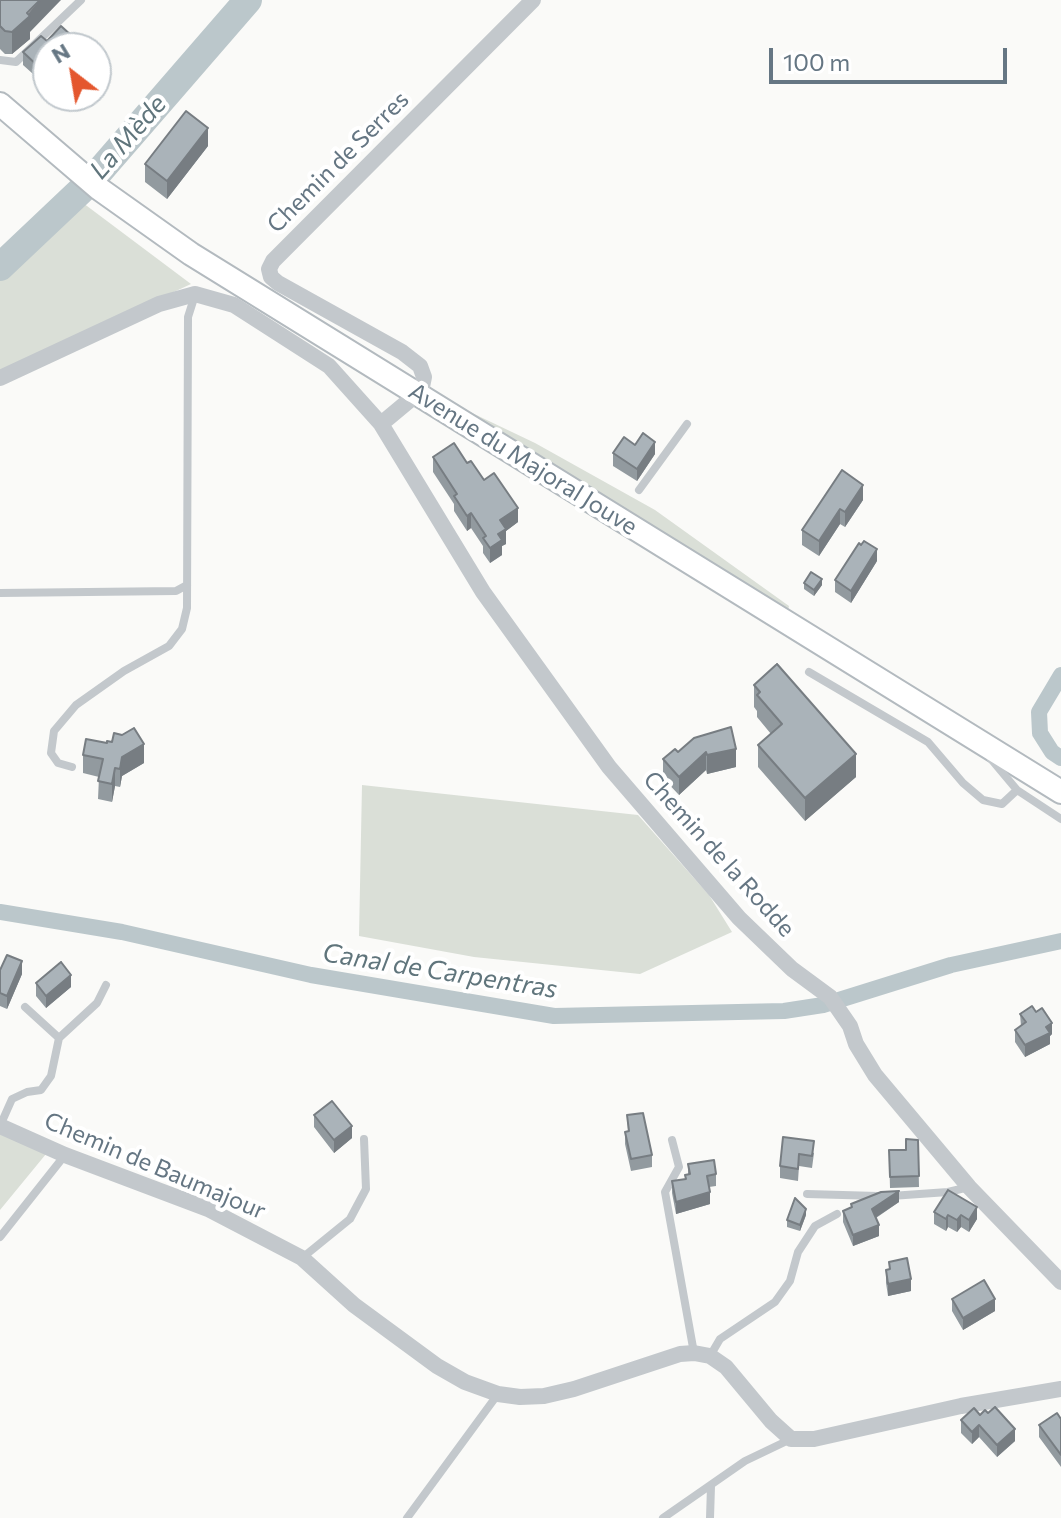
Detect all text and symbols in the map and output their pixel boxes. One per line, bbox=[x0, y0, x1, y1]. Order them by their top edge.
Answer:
north arrow bbox=[32, 32, 112, 112]
scale bar bbox=[773, 32, 1011, 82]
text: N bbox=[46, 37, 74, 69]
text: 100 m bbox=[783, 47, 850, 76]
street label: Chemin de Serres bbox=[261, 85, 415, 239]
water label: La Mède bbox=[83, 89, 173, 185]
street label: Avenue du Majoral Jouve bbox=[403, 377, 643, 541]
street label: Chemin de la Rodde bbox=[637, 765, 801, 943]
water label: Canal de Carpentras bbox=[320, 937, 560, 1005]
street label: Chemin de Baumajour bbox=[40, 1106, 270, 1226]

